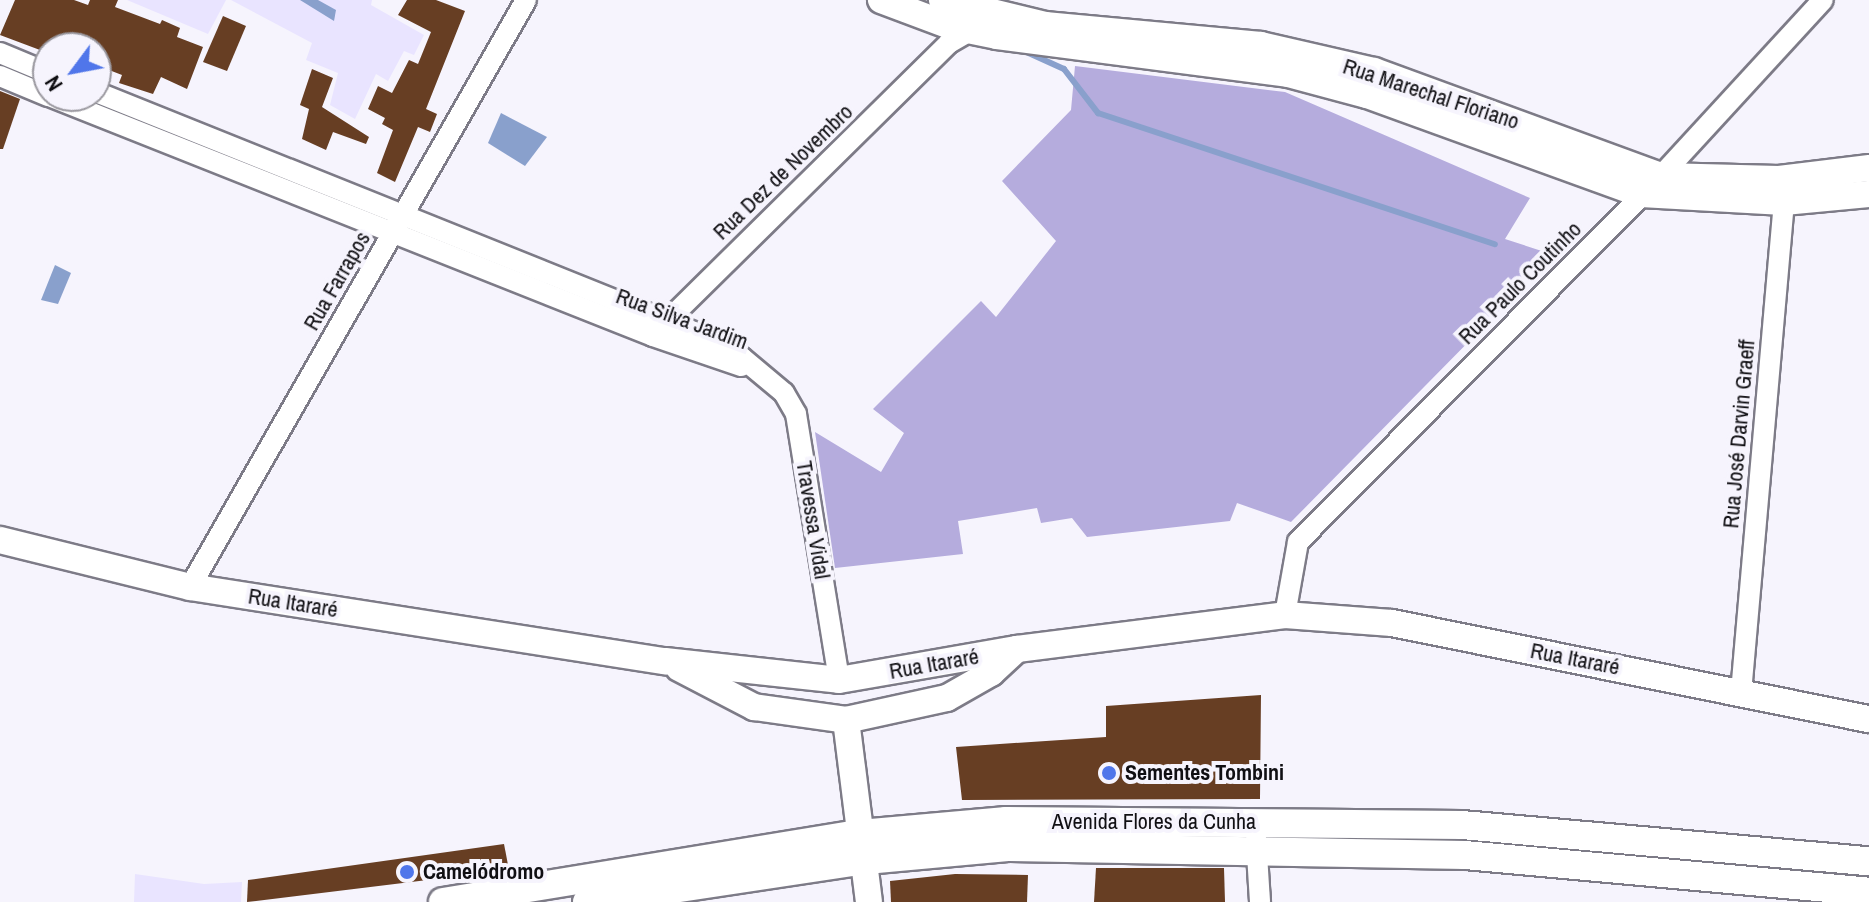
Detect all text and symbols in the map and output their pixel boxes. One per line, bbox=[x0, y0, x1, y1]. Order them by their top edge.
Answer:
north arrow bbox=[32, 32, 112, 112]
street label: Rua Marechal Floriano bbox=[1340, 53, 1522, 135]
text: N bbox=[37, 70, 70, 97]
street label: Rua Dez de Novembro bbox=[708, 99, 858, 245]
street label: Rua Paulo Coutinho bbox=[1453, 216, 1587, 350]
street label: Rua Farrapos bbox=[298, 227, 376, 335]
street label: Rua Silva Jardim bbox=[612, 283, 752, 355]
street label: Rua José Darvin Graeff bbox=[1718, 339, 1760, 529]
street label: Travessa Vidal bbox=[791, 459, 835, 581]
street label: Rua Itararé bbox=[246, 583, 340, 623]
street label: Rua Itararé bbox=[1528, 637, 1622, 681]
street label: Rua Itararé bbox=[887, 643, 981, 685]
place label: Sementes Tombini bbox=[1125, 760, 1284, 786]
marker: Sementes Tombini bbox=[1100, 764, 1118, 782]
street label: Avenida Flores da Cunha bbox=[1052, 809, 1256, 835]
place label: Camelódromo bbox=[423, 859, 544, 885]
marker: Camelódromo bbox=[398, 863, 416, 881]

